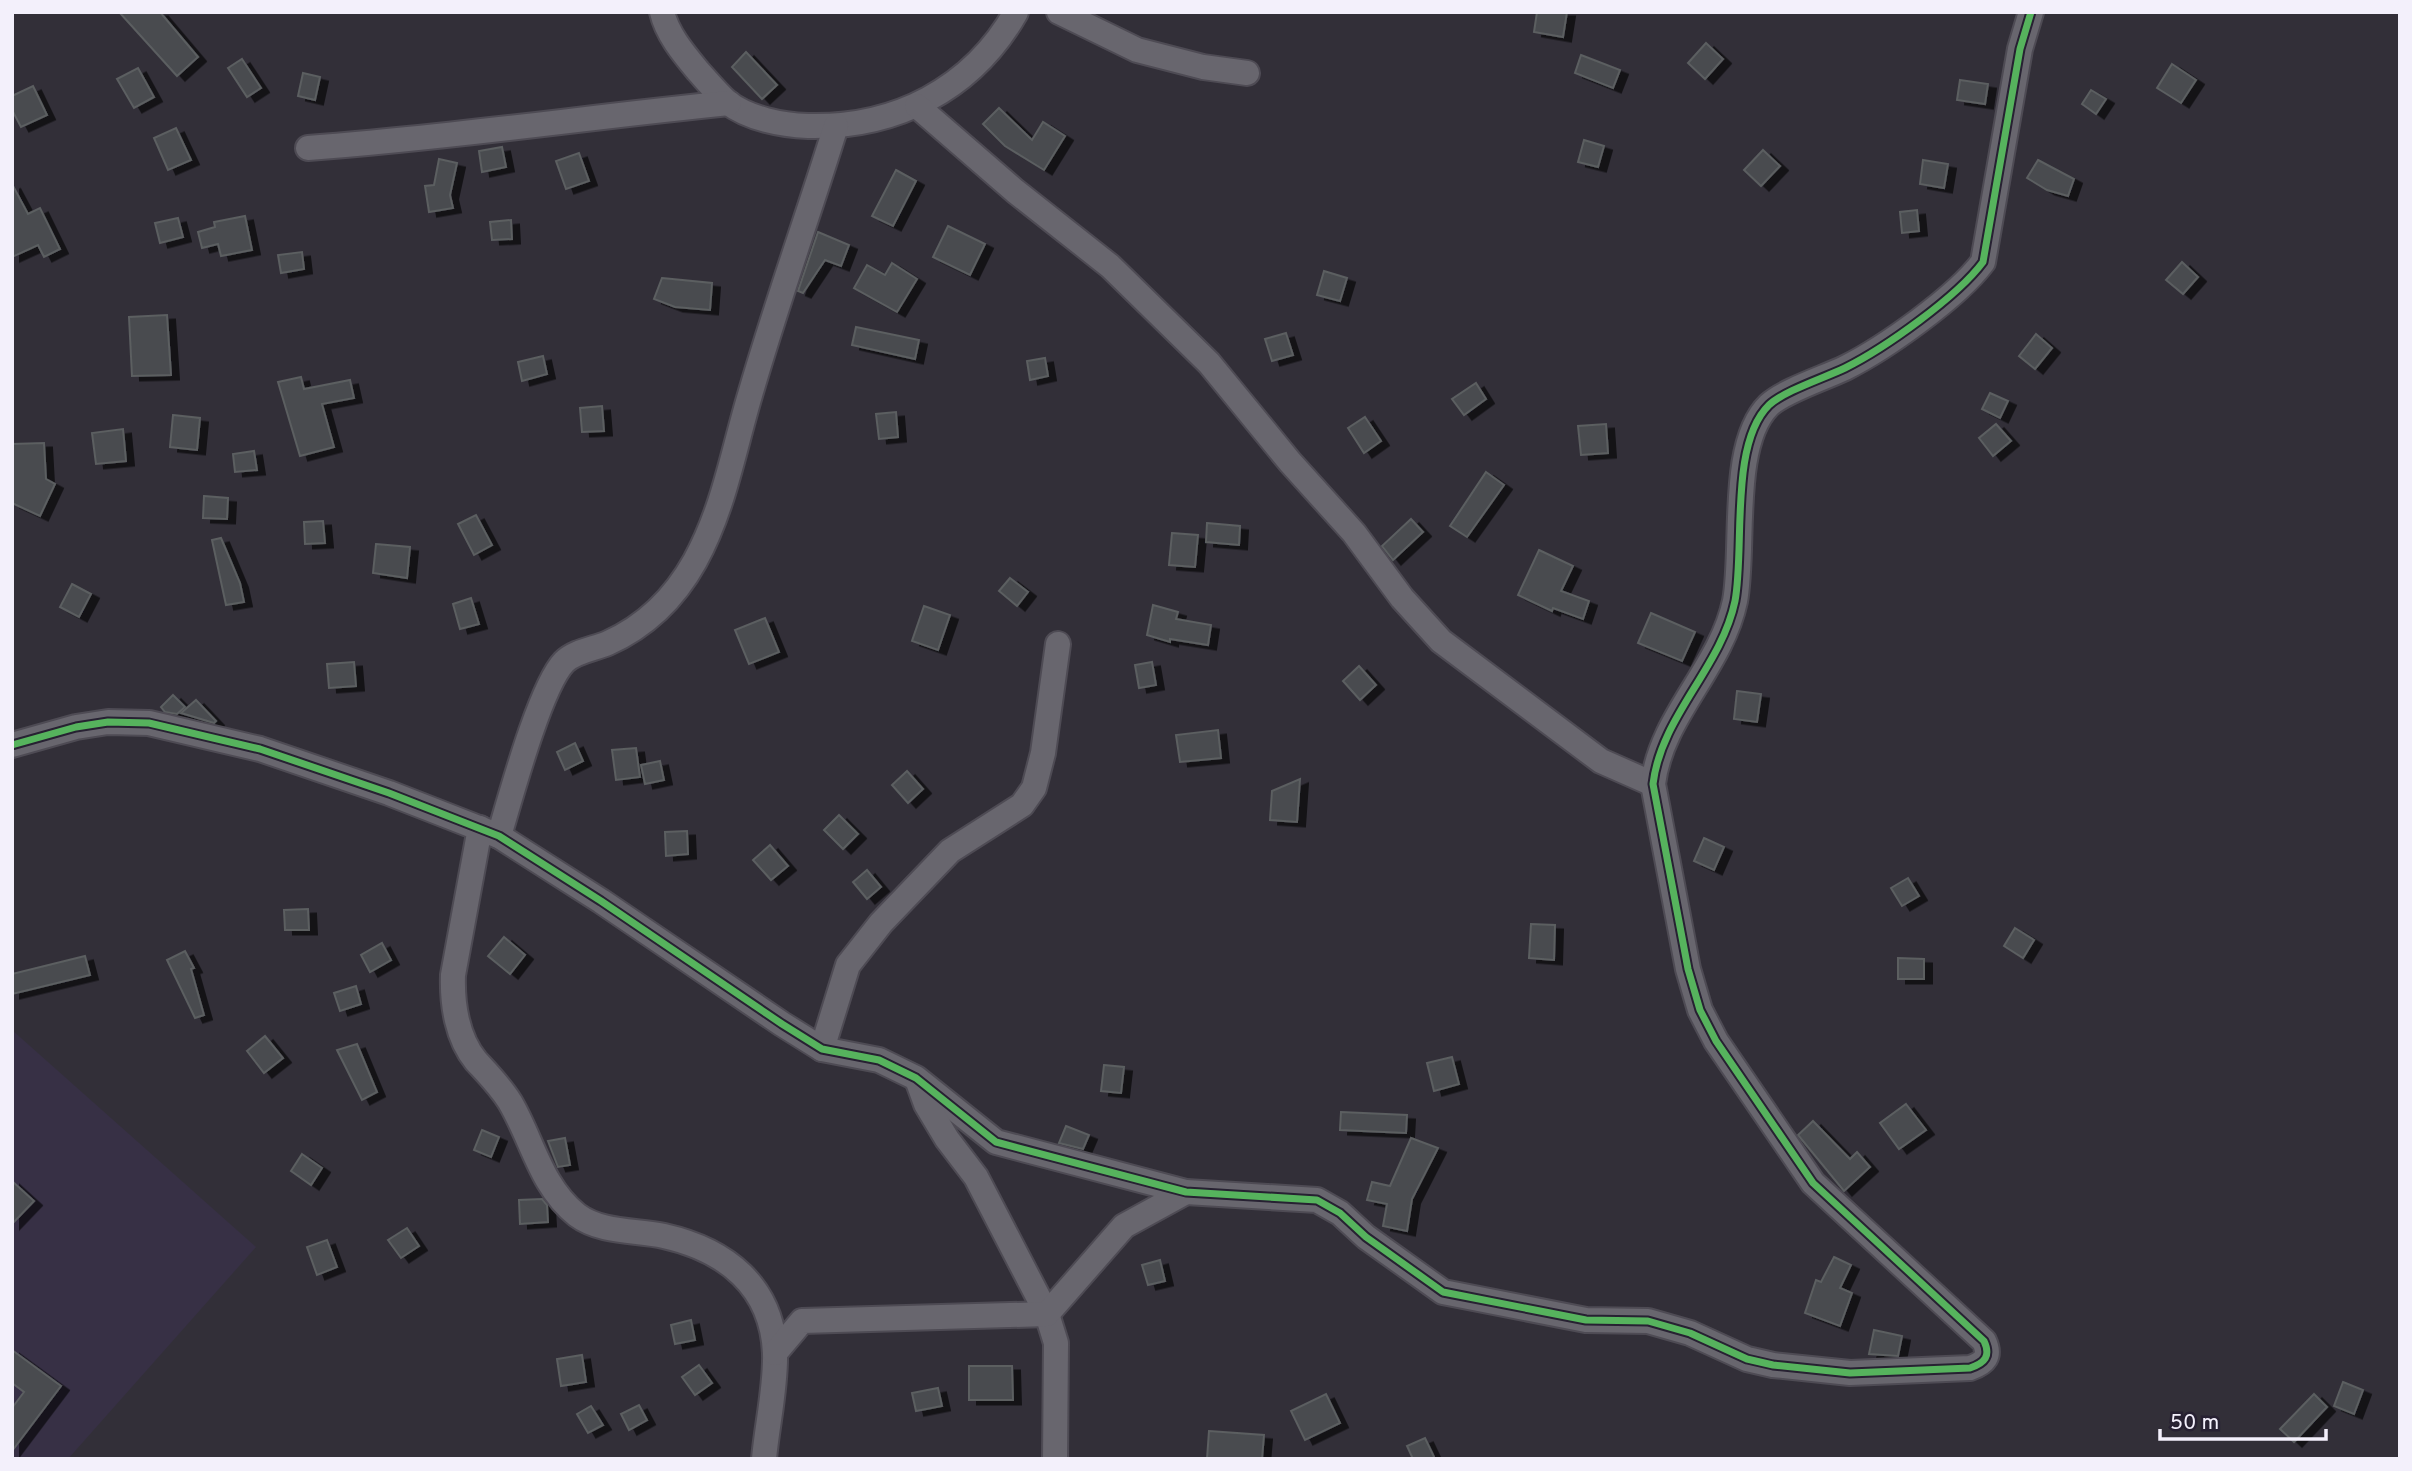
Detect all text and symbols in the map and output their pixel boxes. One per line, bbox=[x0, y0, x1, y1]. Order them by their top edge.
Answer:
scale bar bbox=[2160, 1398, 2326, 1442]
text: 50 m bbox=[2170, 1410, 2219, 1437]

